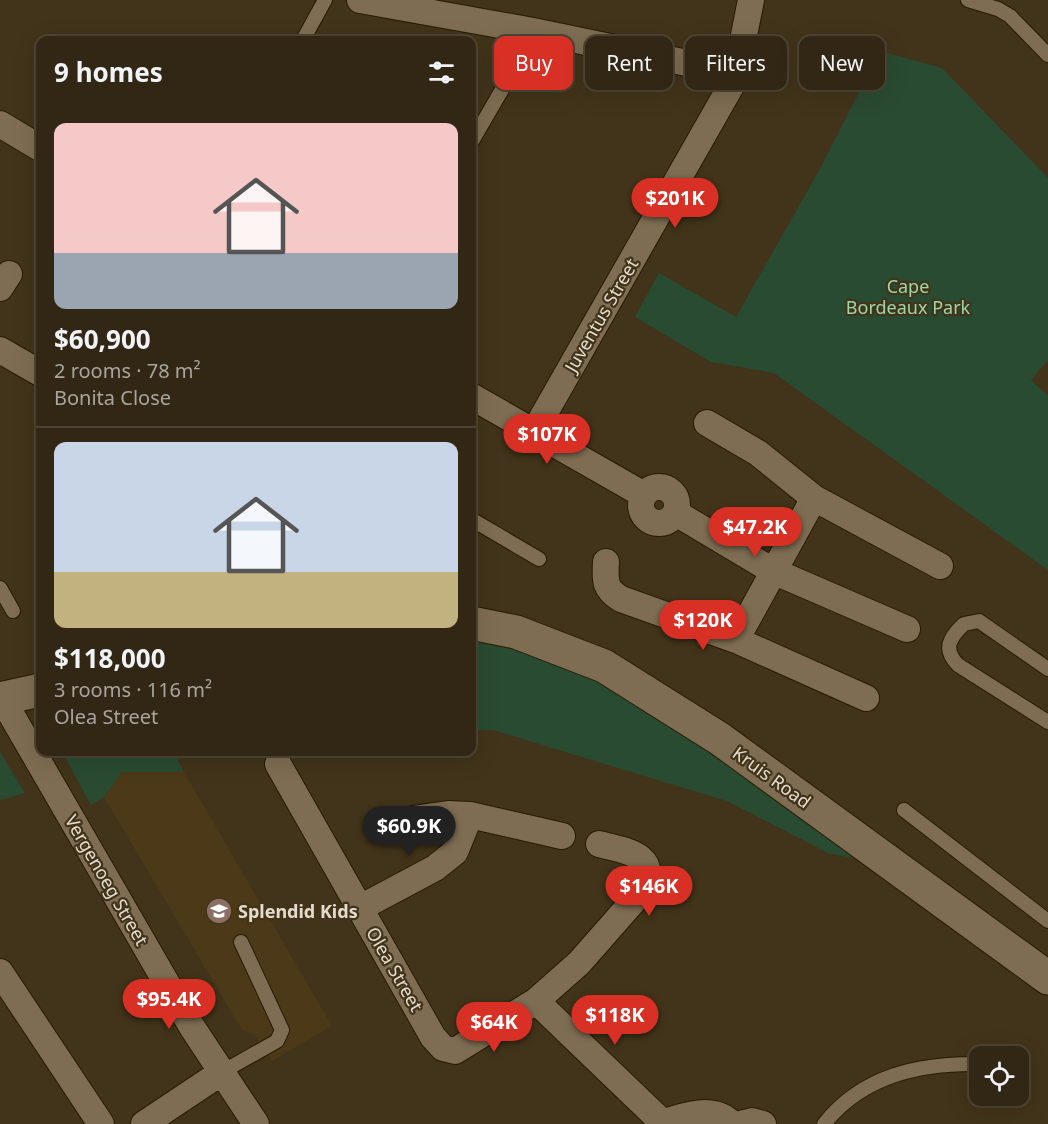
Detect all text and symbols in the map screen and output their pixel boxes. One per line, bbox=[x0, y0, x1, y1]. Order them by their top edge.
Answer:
chip: Buy bbox=[494, 36, 573, 90]
chip: Rent bbox=[585, 36, 673, 90]
chip: Filters bbox=[685, 36, 787, 90]
chip: New bbox=[799, 36, 885, 90]
text: 9 homes bbox=[54, 54, 163, 90]
icon: filters bbox=[425, 56, 458, 89]
icon: home bbox=[202, 162, 310, 270]
pin: $201K bbox=[633, 178, 717, 229]
text: $201K bbox=[645, 184, 705, 211]
street label: Juventus Street bbox=[558, 253, 644, 378]
park label: Cape Bordeaux Park bbox=[846, 274, 971, 319]
text: $60,900 bbox=[54, 321, 151, 357]
text: 2 rooms · 78 m² bbox=[54, 357, 201, 384]
text: Bonita Close bbox=[54, 384, 171, 411]
pin: $107K bbox=[505, 414, 589, 465]
text: $107K bbox=[517, 420, 577, 447]
icon: home bbox=[202, 481, 310, 589]
pin: $47.2K bbox=[706, 507, 804, 558]
text: $47.2K bbox=[723, 513, 787, 540]
pin: $120K bbox=[661, 600, 745, 651]
text: $120K bbox=[673, 606, 733, 633]
text: $118,000 bbox=[54, 640, 166, 676]
text: 3 rooms · 116 m² bbox=[54, 676, 212, 703]
text: Olea Street bbox=[54, 703, 158, 730]
street label: Kruis Road bbox=[728, 741, 816, 813]
pin: $60.9K bbox=[360, 806, 458, 857]
street label: Vergenoeg Street bbox=[60, 810, 154, 950]
text: $60.9K bbox=[377, 812, 441, 839]
pin: $146K bbox=[607, 866, 691, 917]
text: $146K bbox=[619, 872, 679, 899]
school or university icon: Splendid Kids bbox=[204, 896, 234, 926]
place label: Splendid Kids bbox=[238, 899, 358, 923]
street label: Olea Street bbox=[361, 922, 429, 1016]
pin: $95.4K bbox=[120, 979, 218, 1030]
text: $95.4K bbox=[137, 985, 201, 1012]
pin: $118K bbox=[573, 995, 657, 1046]
text: $118K bbox=[585, 1001, 645, 1028]
pin: $64K bbox=[458, 1002, 530, 1053]
text: $64K bbox=[470, 1008, 518, 1035]
map controls bbox=[969, 1046, 1029, 1106]
button: locate bbox=[969, 1046, 1029, 1106]

